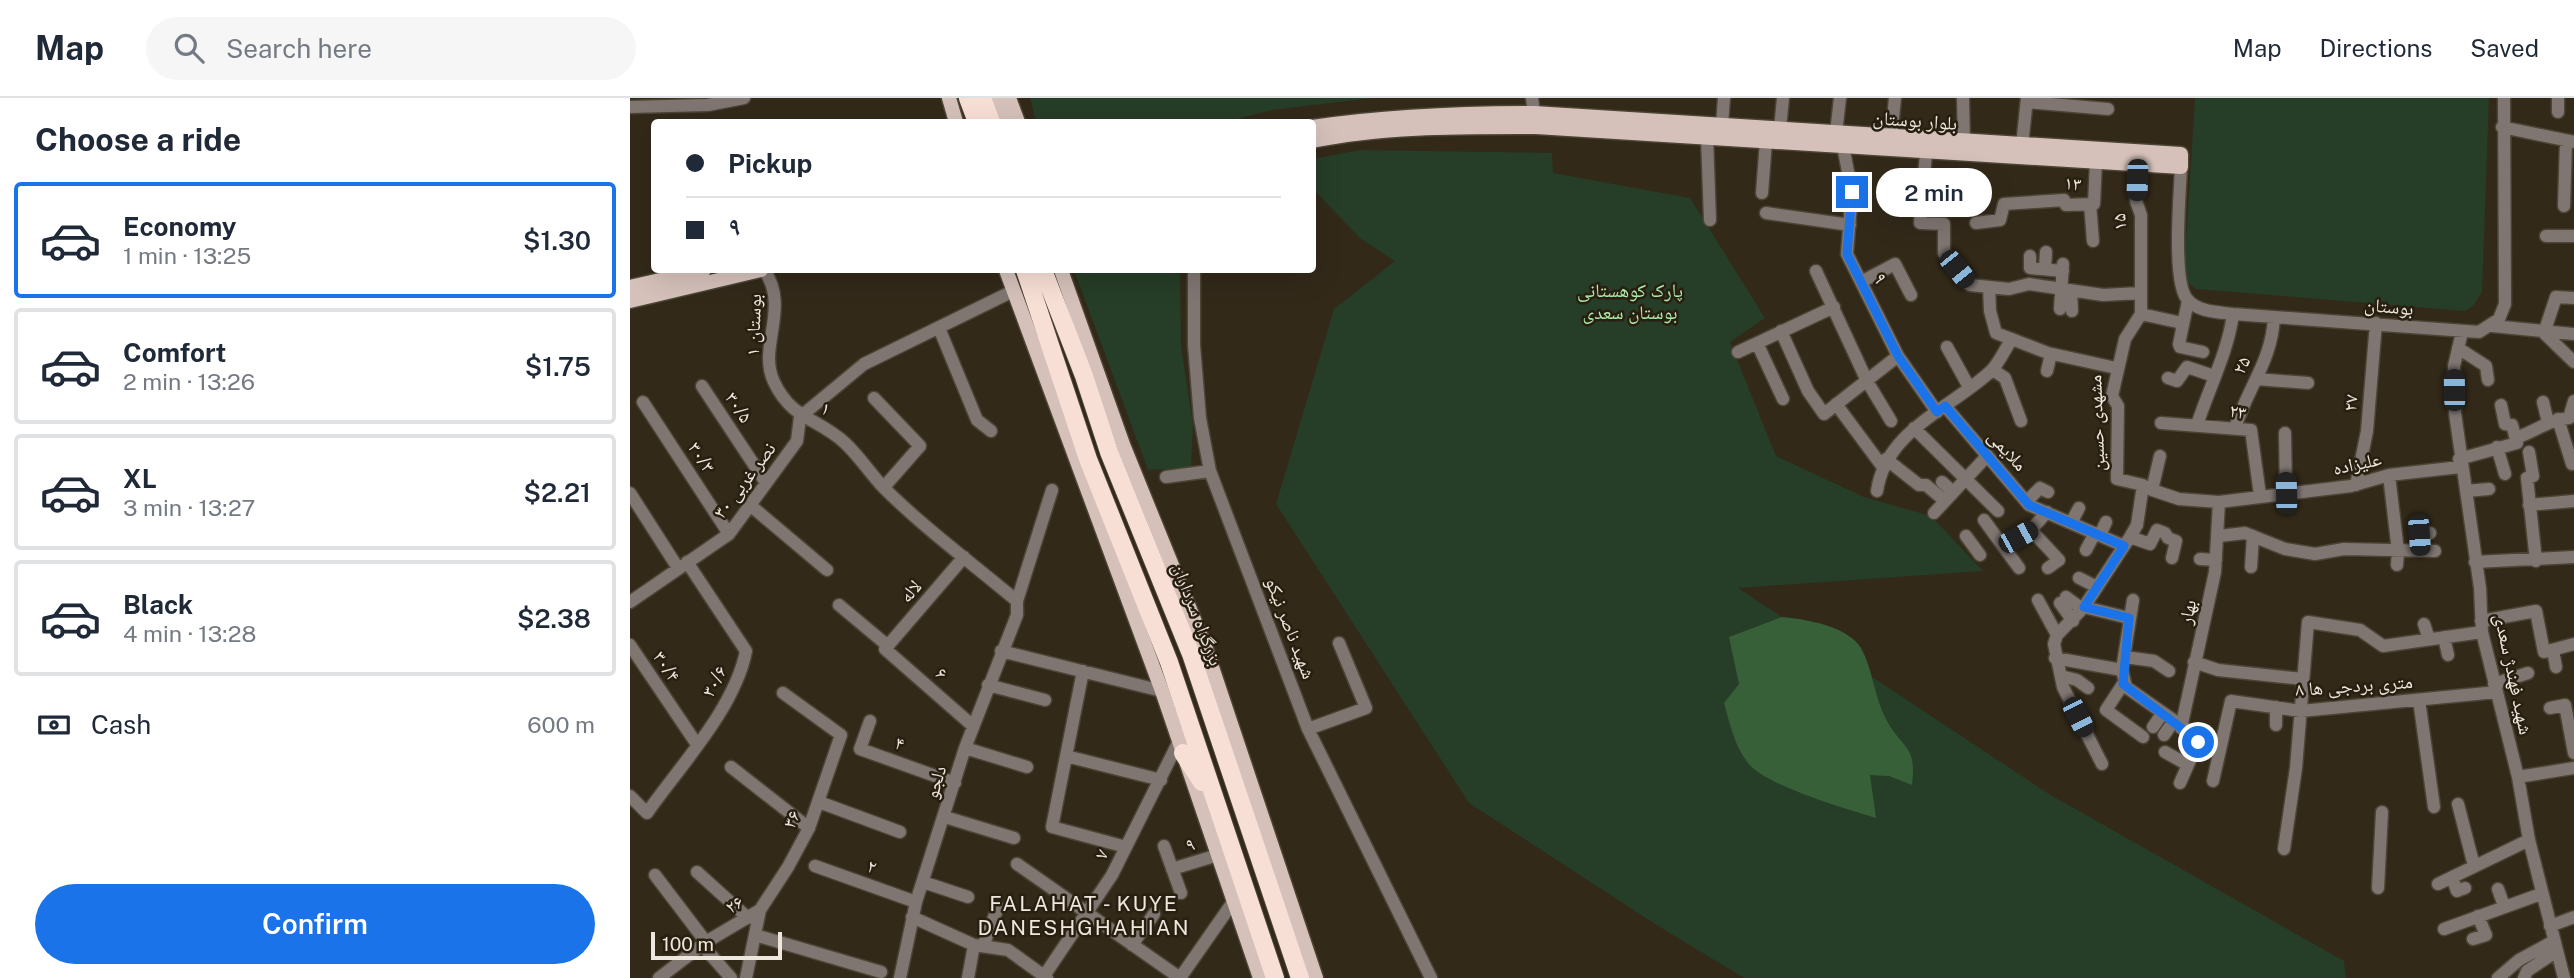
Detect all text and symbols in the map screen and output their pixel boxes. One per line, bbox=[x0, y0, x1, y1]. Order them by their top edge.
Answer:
search box bbox=[146, 17, 636, 80]
text: Map bbox=[35, 29, 104, 67]
icon: search bbox=[170, 29, 208, 67]
text: Search here bbox=[226, 33, 372, 64]
text: Map bbox=[2233, 34, 2282, 62]
text: Directions bbox=[2320, 34, 2432, 62]
text: Saved bbox=[2470, 34, 2539, 62]
street label: بلوار بوستان bbox=[1872, 106, 1958, 135]
text: Choose a ride bbox=[35, 121, 241, 158]
text: Pickup bbox=[728, 148, 812, 179]
car bbox=[2126, 159, 2149, 201]
callout: 2 min bbox=[1876, 168, 1992, 217]
street label: ۱۳ bbox=[2063, 171, 2083, 195]
route end bbox=[1836, 176, 1868, 208]
text: 2 min bbox=[1904, 179, 1964, 206]
icon: car bbox=[39, 209, 102, 272]
text: Economy bbox=[123, 211, 236, 242]
text: ۹ bbox=[728, 211, 741, 242]
street label: ۱۵ bbox=[2107, 212, 2131, 232]
text: $1.30 bbox=[523, 225, 591, 256]
text: 1 min · 13:25 bbox=[123, 242, 251, 269]
car bbox=[1936, 246, 1979, 292]
street label: ۹ bbox=[1869, 269, 1893, 287]
park label: پارک کوهستانی بوستان سعدی bbox=[1577, 279, 1683, 324]
street label: بوستان ۱ bbox=[741, 293, 766, 357]
street label: بوستان bbox=[2363, 293, 2415, 320]
icon: car bbox=[39, 335, 102, 398]
text: Comfort bbox=[123, 337, 226, 368]
text: $1.75 bbox=[525, 351, 591, 382]
street label: ۲۵ bbox=[2227, 353, 2255, 377]
text: 2 min · 13:26 bbox=[123, 368, 255, 395]
car bbox=[2444, 369, 2465, 411]
street label: مشهدی حسین bbox=[2083, 374, 2110, 472]
street label: ۳۰/۵ bbox=[721, 387, 757, 427]
street label: ۲۷ bbox=[2338, 393, 2362, 412]
street label: ۱ bbox=[817, 396, 835, 420]
street label: ۲۳ bbox=[2228, 399, 2248, 423]
street label: ملایمی bbox=[1983, 425, 2032, 476]
street label: ۳۰/۳ bbox=[684, 437, 720, 477]
street label: نصر غربی ۳۰ bbox=[708, 438, 781, 523]
street label: علیزاده bbox=[2331, 447, 2384, 480]
icon: car bbox=[39, 461, 102, 524]
text: XL bbox=[123, 463, 157, 494]
car bbox=[2276, 472, 2297, 514]
text: $2.21 bbox=[524, 477, 591, 508]
text: 3 min · 13:27 bbox=[123, 494, 255, 521]
car bbox=[2408, 513, 2431, 557]
car bbox=[1995, 518, 2042, 556]
street label: بزرگراه سرداران bbox=[1167, 560, 1228, 669]
street label: شهید ناصر نیکو bbox=[1261, 574, 1320, 682]
street label: لاله bbox=[894, 575, 926, 607]
icon: car bbox=[39, 587, 102, 650]
text: Black bbox=[123, 589, 193, 620]
street label: بهار bbox=[2173, 598, 2201, 628]
text: $2.38 bbox=[517, 603, 591, 634]
street label: شهید فهندژ سعدی bbox=[2489, 612, 2538, 737]
text: 4 min · 13:28 bbox=[123, 620, 256, 647]
street label: ۳۰/۴ bbox=[649, 646, 685, 686]
street label: ۳۰/۶ bbox=[697, 662, 731, 700]
street label: ۶ bbox=[932, 662, 952, 684]
street label: ۸ متری بردجی ها bbox=[2295, 670, 2414, 701]
car bbox=[2060, 694, 2097, 740]
icon: cash bbox=[35, 706, 73, 744]
text: Cash bbox=[91, 709, 151, 740]
text: 600 m bbox=[527, 711, 595, 738]
route start bbox=[2182, 726, 2214, 758]
street label: ۴ bbox=[892, 731, 908, 755]
street label: دلجو bbox=[920, 763, 951, 801]
street label: ۳۶ bbox=[777, 807, 805, 831]
street label: ۹ bbox=[1183, 832, 1197, 856]
street label: ۷ bbox=[1089, 845, 1113, 863]
street label: ۲ bbox=[864, 854, 880, 878]
button: Confirm bbox=[35, 884, 595, 964]
street label: ۲۶ bbox=[721, 890, 747, 918]
district label: FALAHAT - KUYE DANESHGHAHIAN bbox=[977, 891, 1191, 940]
scale bar bbox=[651, 929, 782, 961]
text: 100 m bbox=[662, 933, 714, 955]

